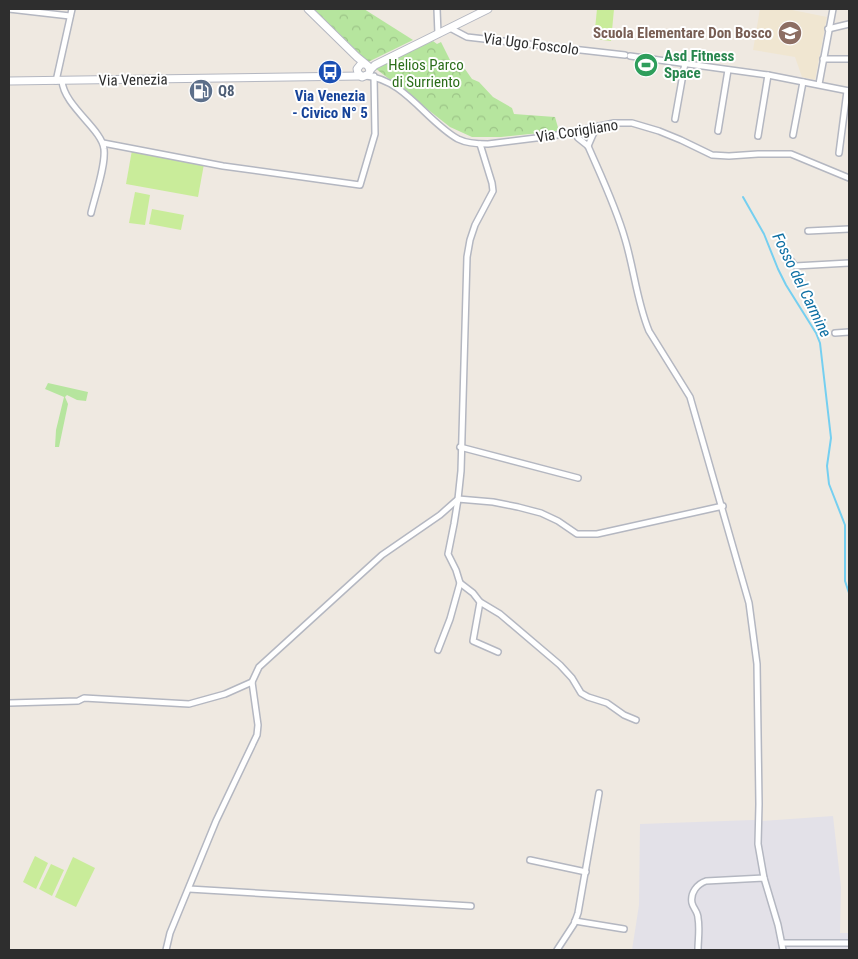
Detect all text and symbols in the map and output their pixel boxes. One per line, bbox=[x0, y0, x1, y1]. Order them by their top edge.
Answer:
school or university icon: Scuola Elementare Don Bosco bbox=[777, 20, 803, 46]
place label: Scuola Elementare Don Bosco bbox=[593, 24, 772, 42]
street label: Via Ugo Foscolo bbox=[482, 29, 580, 59]
place label: Asd Fitness Space bbox=[664, 47, 735, 82]
sports icon: Asd Fitness Space bbox=[633, 52, 659, 78]
park label: Helios Parco di Surriento bbox=[388, 56, 464, 91]
bus stop icon: Via Venezia - Civico N° 5 bbox=[317, 59, 343, 85]
street label: Via Venezia bbox=[98, 70, 168, 90]
fuel station icon: Q8 bbox=[188, 78, 214, 104]
place label: Q8 bbox=[218, 82, 235, 100]
place label: Via Venezia - Civico N° 5 bbox=[292, 87, 368, 122]
street label: Via Corigliano bbox=[535, 116, 619, 146]
water label: Fosso del Carmine bbox=[769, 230, 835, 340]

